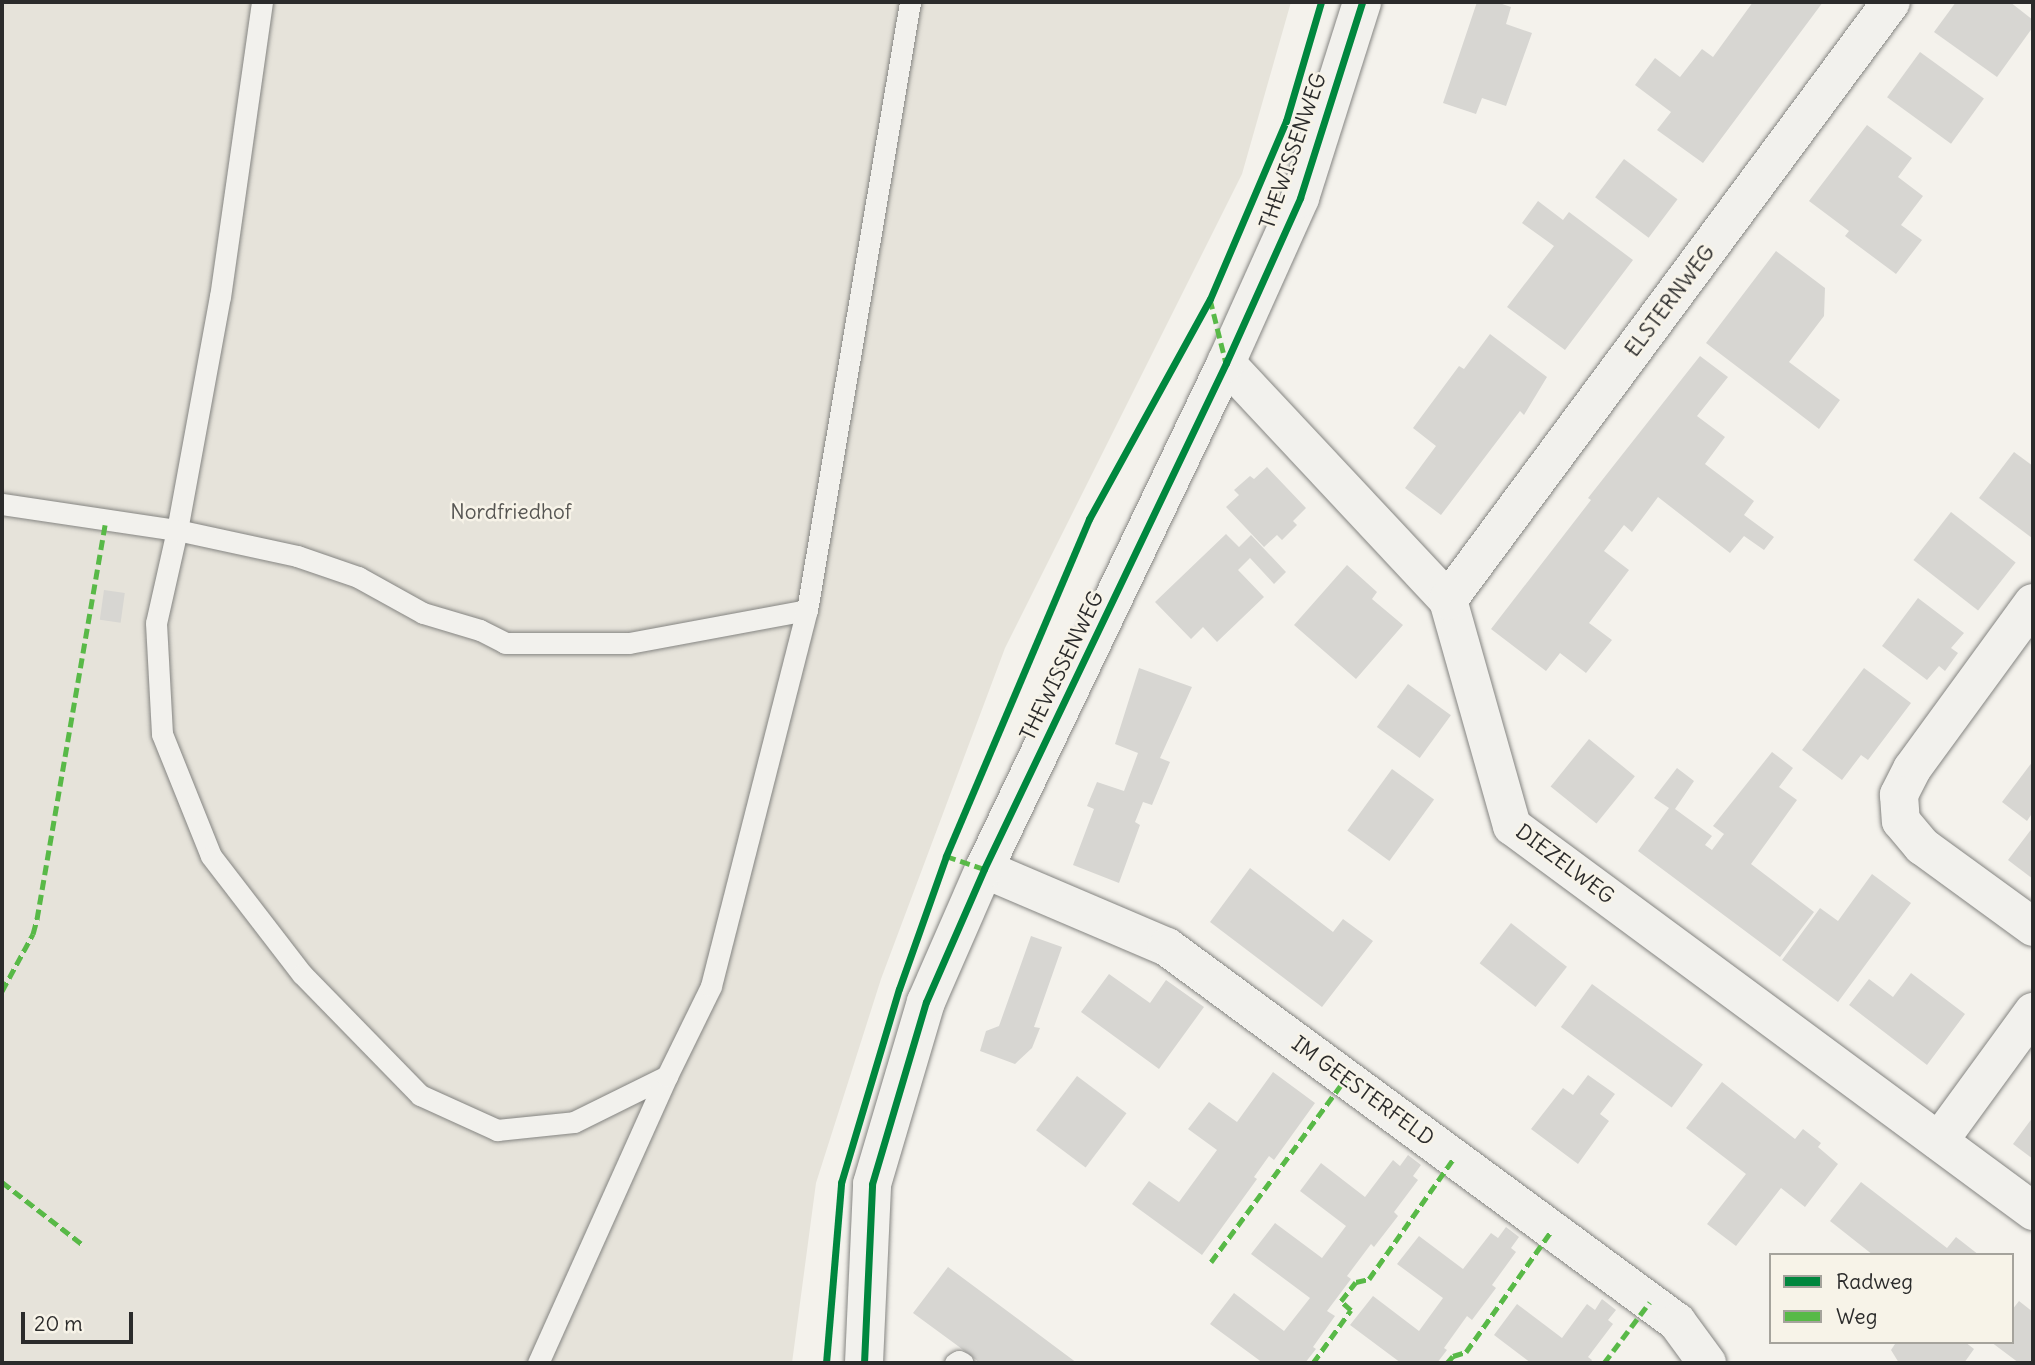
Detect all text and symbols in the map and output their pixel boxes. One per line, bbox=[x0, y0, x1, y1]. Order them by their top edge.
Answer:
street label: THEWISSENWEG bbox=[1255, 70, 1331, 232]
street label: ELSTERNWEG bbox=[1620, 240, 1720, 362]
park label: Nordfriedhof bbox=[450, 499, 572, 525]
street label: THEWISSENWEG bbox=[1015, 587, 1109, 745]
street label: DIEZELWEG bbox=[1511, 819, 1619, 909]
street label: IM GEESTERFELD bbox=[1287, 1031, 1439, 1151]
legend bbox=[1769, 1253, 2014, 1344]
text: Radweg bbox=[1836, 1268, 1913, 1295]
scale bar bbox=[24, 1298, 136, 1342]
text: Weg bbox=[1836, 1303, 1877, 1330]
text: 20 m bbox=[34, 1310, 83, 1337]

